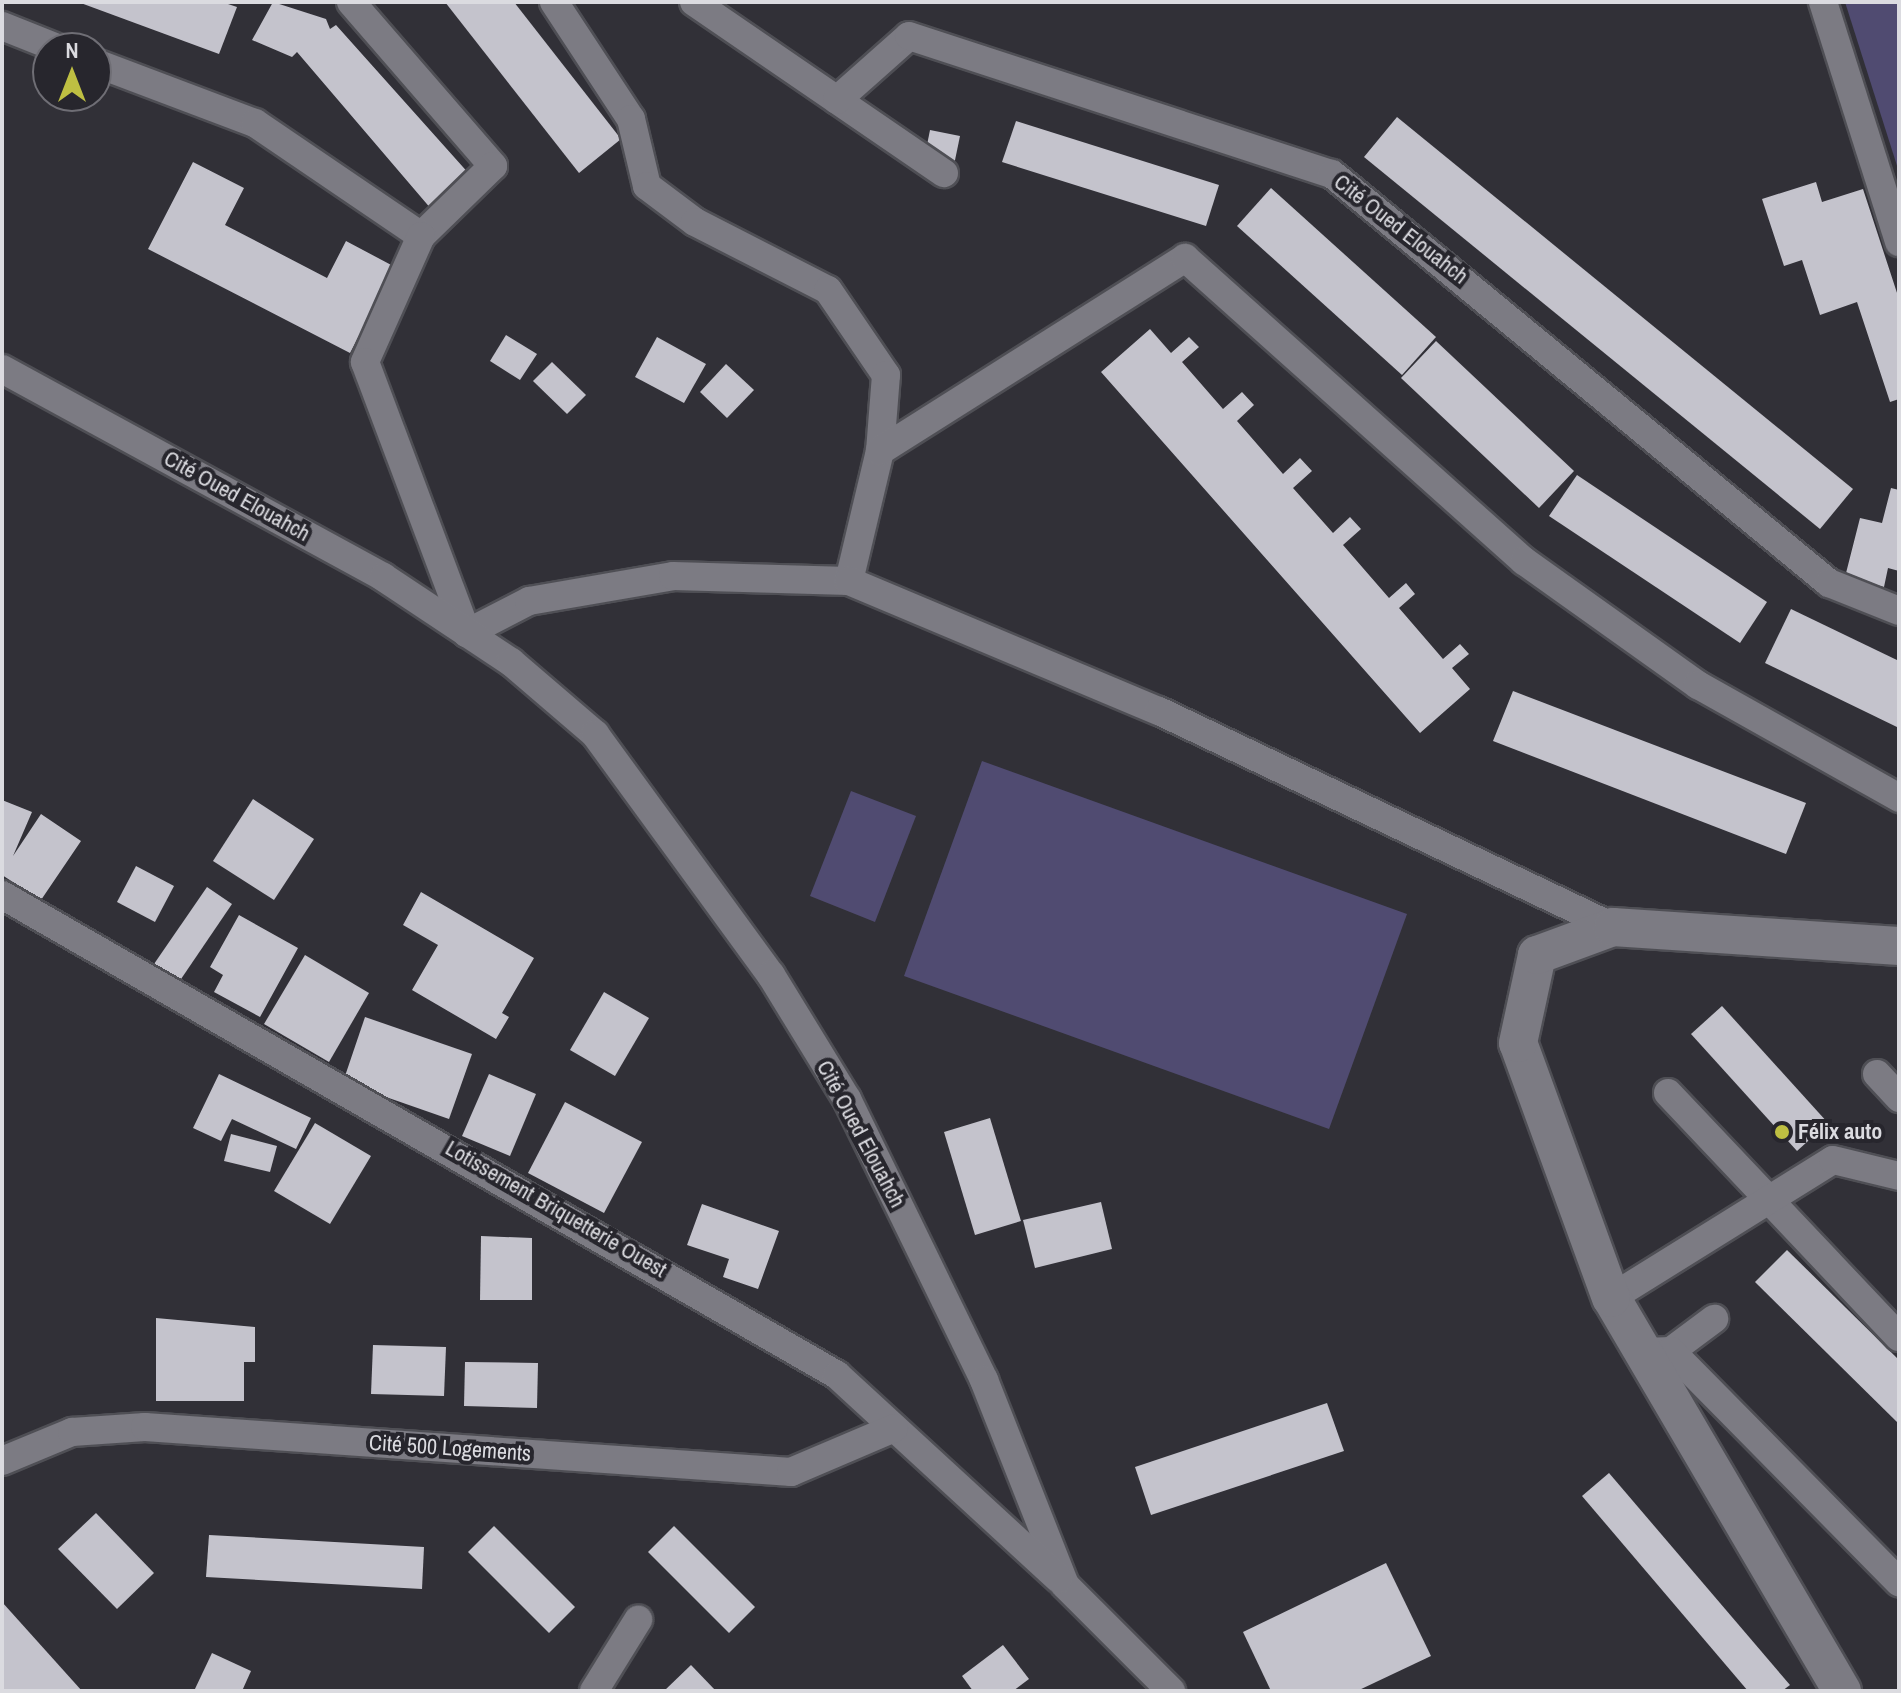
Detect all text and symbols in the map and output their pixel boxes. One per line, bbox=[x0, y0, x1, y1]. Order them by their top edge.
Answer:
north arrow bbox=[32, 32, 112, 112]
text: N bbox=[65, 35, 79, 65]
street label: Cité Oued Elouahch bbox=[1329, 169, 1473, 289]
street label: Cité Oued Elouahch bbox=[160, 445, 314, 547]
street label: Cité Oued Elouahch bbox=[811, 1056, 911, 1212]
place label: Félix auto bbox=[1798, 1119, 1882, 1145]
marker: Félix auto bbox=[1773, 1123, 1791, 1141]
street label: Lotissement Briquetterie Ouest bbox=[441, 1135, 671, 1283]
street label: Cité 500 Logements bbox=[368, 1429, 532, 1467]

